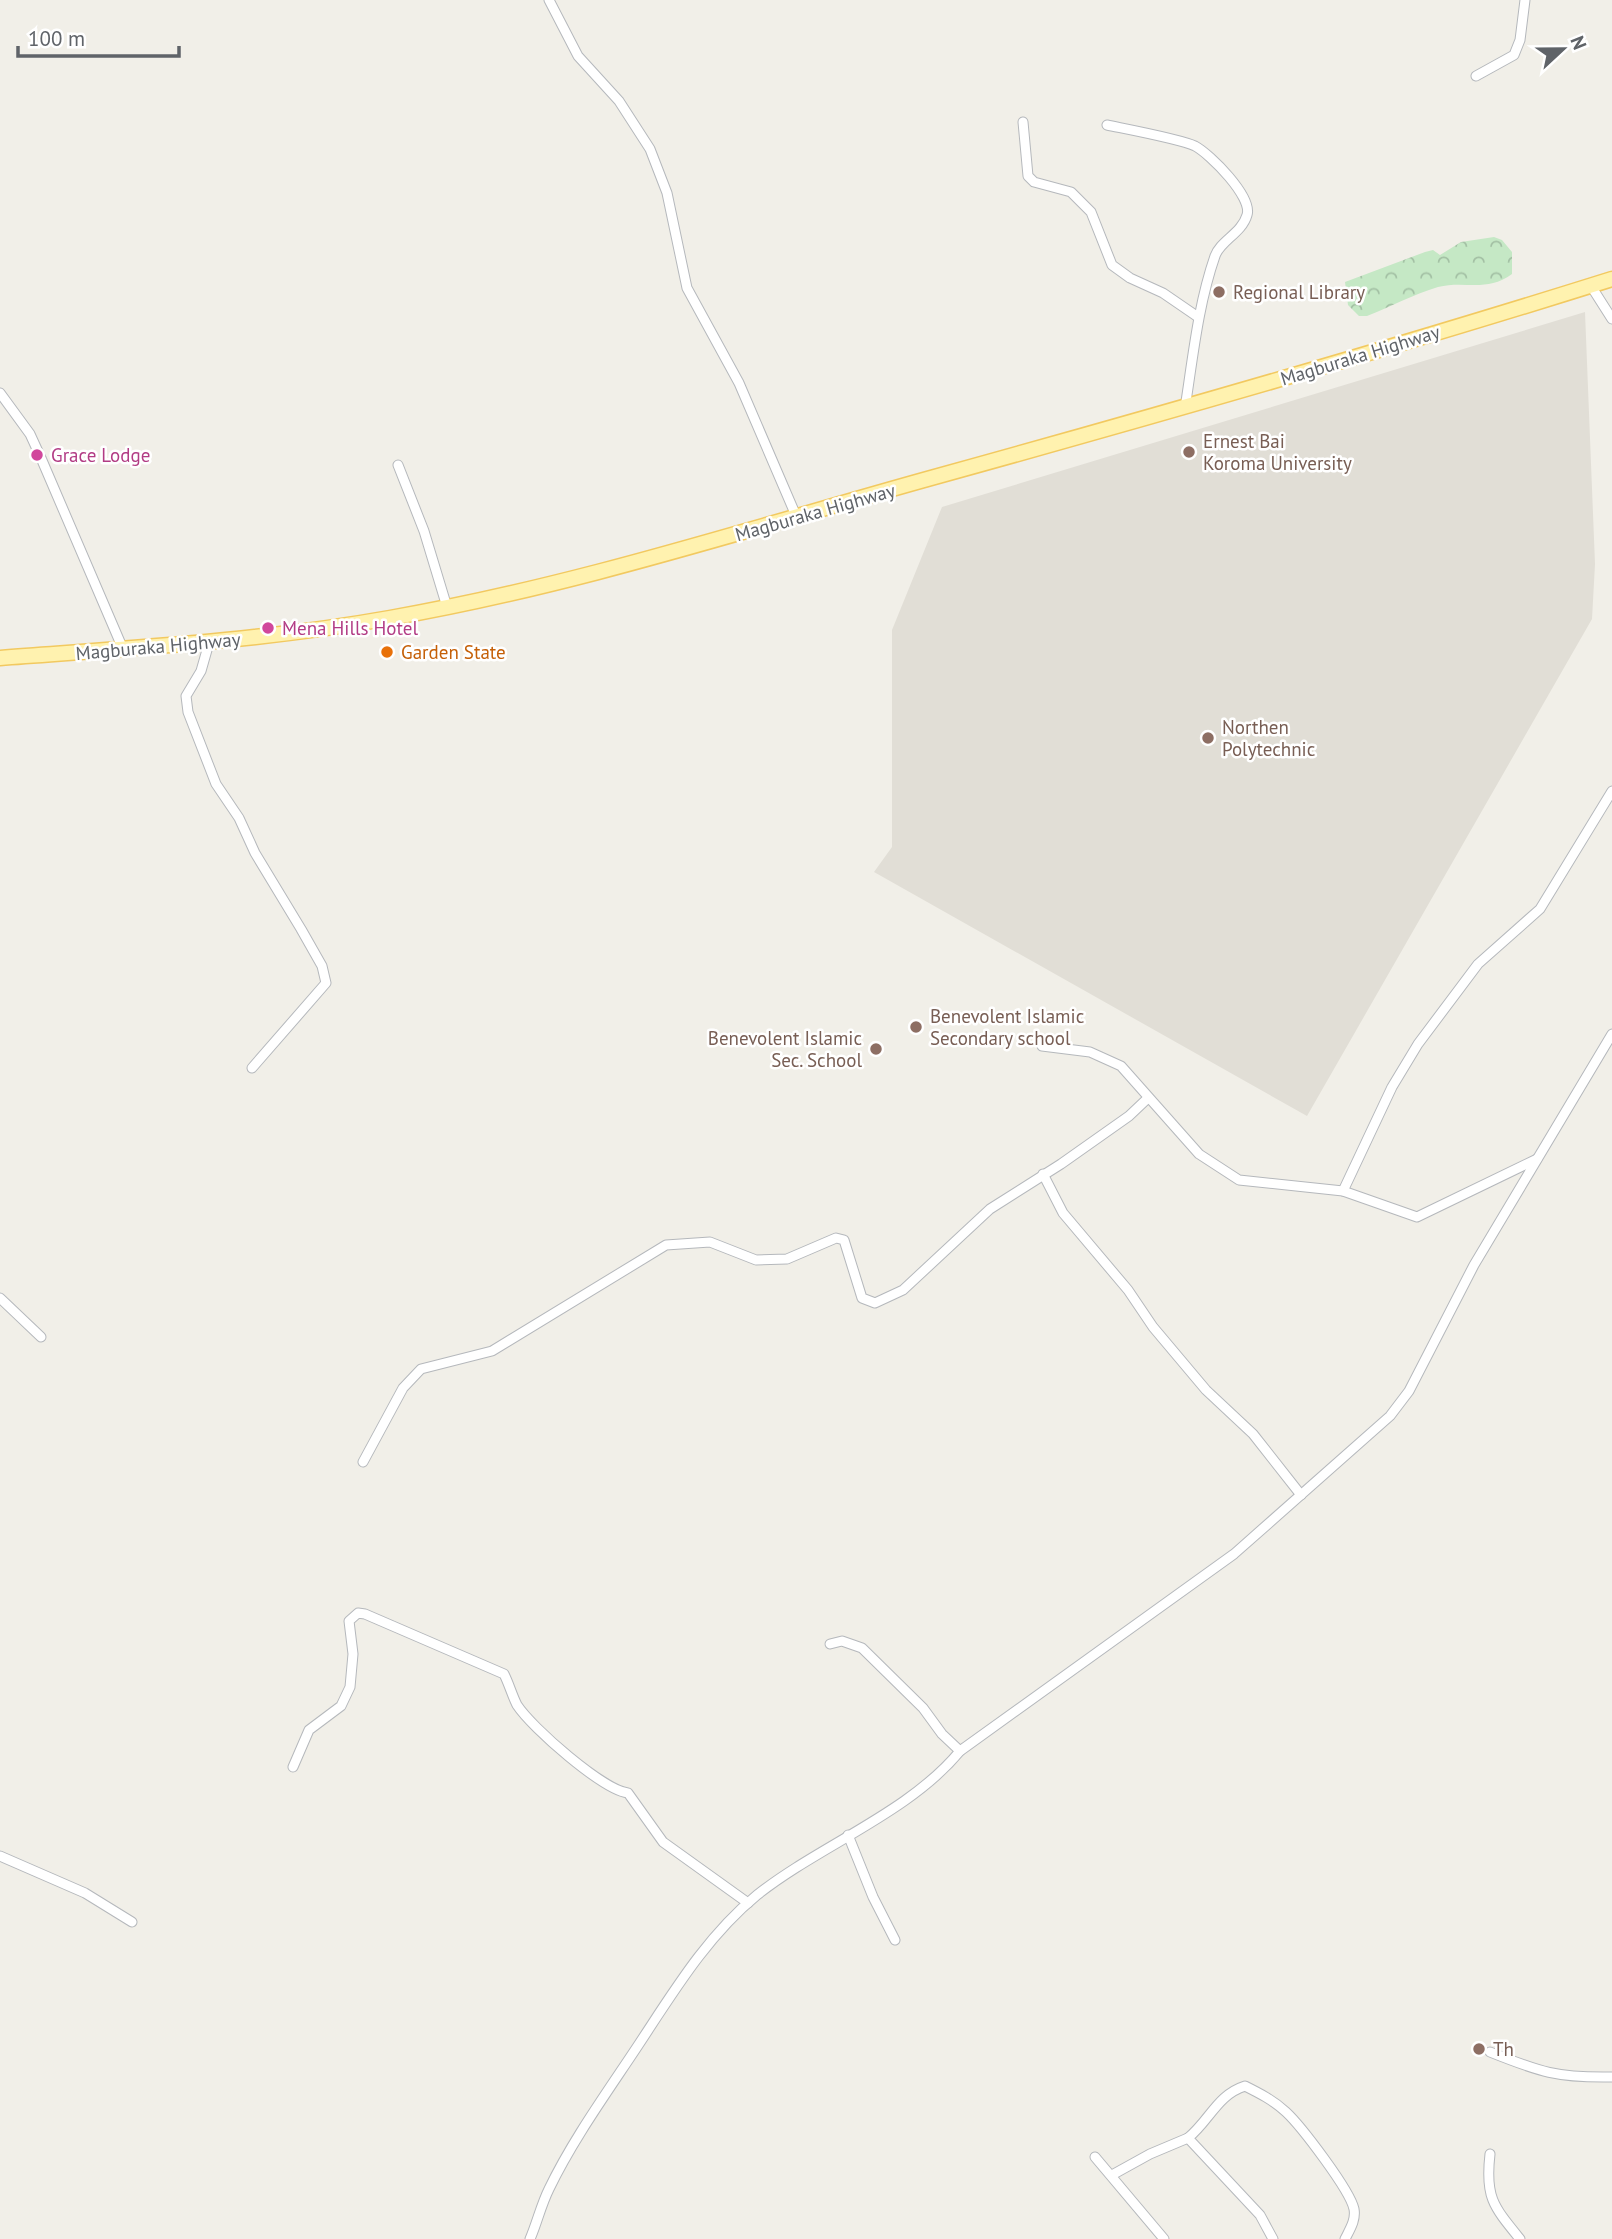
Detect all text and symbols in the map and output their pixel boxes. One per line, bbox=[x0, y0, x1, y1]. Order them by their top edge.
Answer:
scale bar bbox=[18, 14, 178, 58]
north arrow bbox=[1528, 14, 1598, 84]
text: 100 m bbox=[28, 25, 85, 52]
text: N bbox=[1565, 32, 1592, 53]
place label: Regional Library bbox=[1233, 280, 1365, 304]
marker: Regional Library bbox=[1211, 284, 1227, 300]
street label: Magburaka Highway bbox=[1277, 319, 1443, 391]
place label: Ernest Bai Koroma University bbox=[1203, 429, 1352, 475]
place label: Grace Lodge bbox=[51, 443, 150, 467]
marker: Ernest Bai Koroma University bbox=[1181, 444, 1197, 460]
marker: Grace Lodge bbox=[29, 447, 45, 463]
street label: Magburaka Highway bbox=[732, 478, 898, 546]
place label: Mena Hills Hotel bbox=[282, 616, 418, 640]
marker: Mena Hills Hotel bbox=[260, 620, 276, 636]
street label: Magburaka Highway bbox=[75, 627, 242, 665]
place label: Garden State bbox=[401, 640, 506, 664]
marker: Garden State bbox=[379, 644, 395, 660]
place label: Northen Polytechnic bbox=[1222, 715, 1315, 761]
marker: Northen Polytechnic bbox=[1200, 730, 1216, 746]
place label: Benevolent Islamic Secondary school bbox=[930, 1004, 1084, 1050]
marker: Benevolent Islamic Secondary school bbox=[908, 1019, 924, 1035]
place label: Benevolent Islamic Sec. School bbox=[708, 1026, 862, 1072]
marker: Benevolent Islamic Sec. School bbox=[868, 1041, 884, 1057]
place label: Th bbox=[1493, 2037, 1514, 2061]
marker: Th bbox=[1471, 2041, 1487, 2057]

